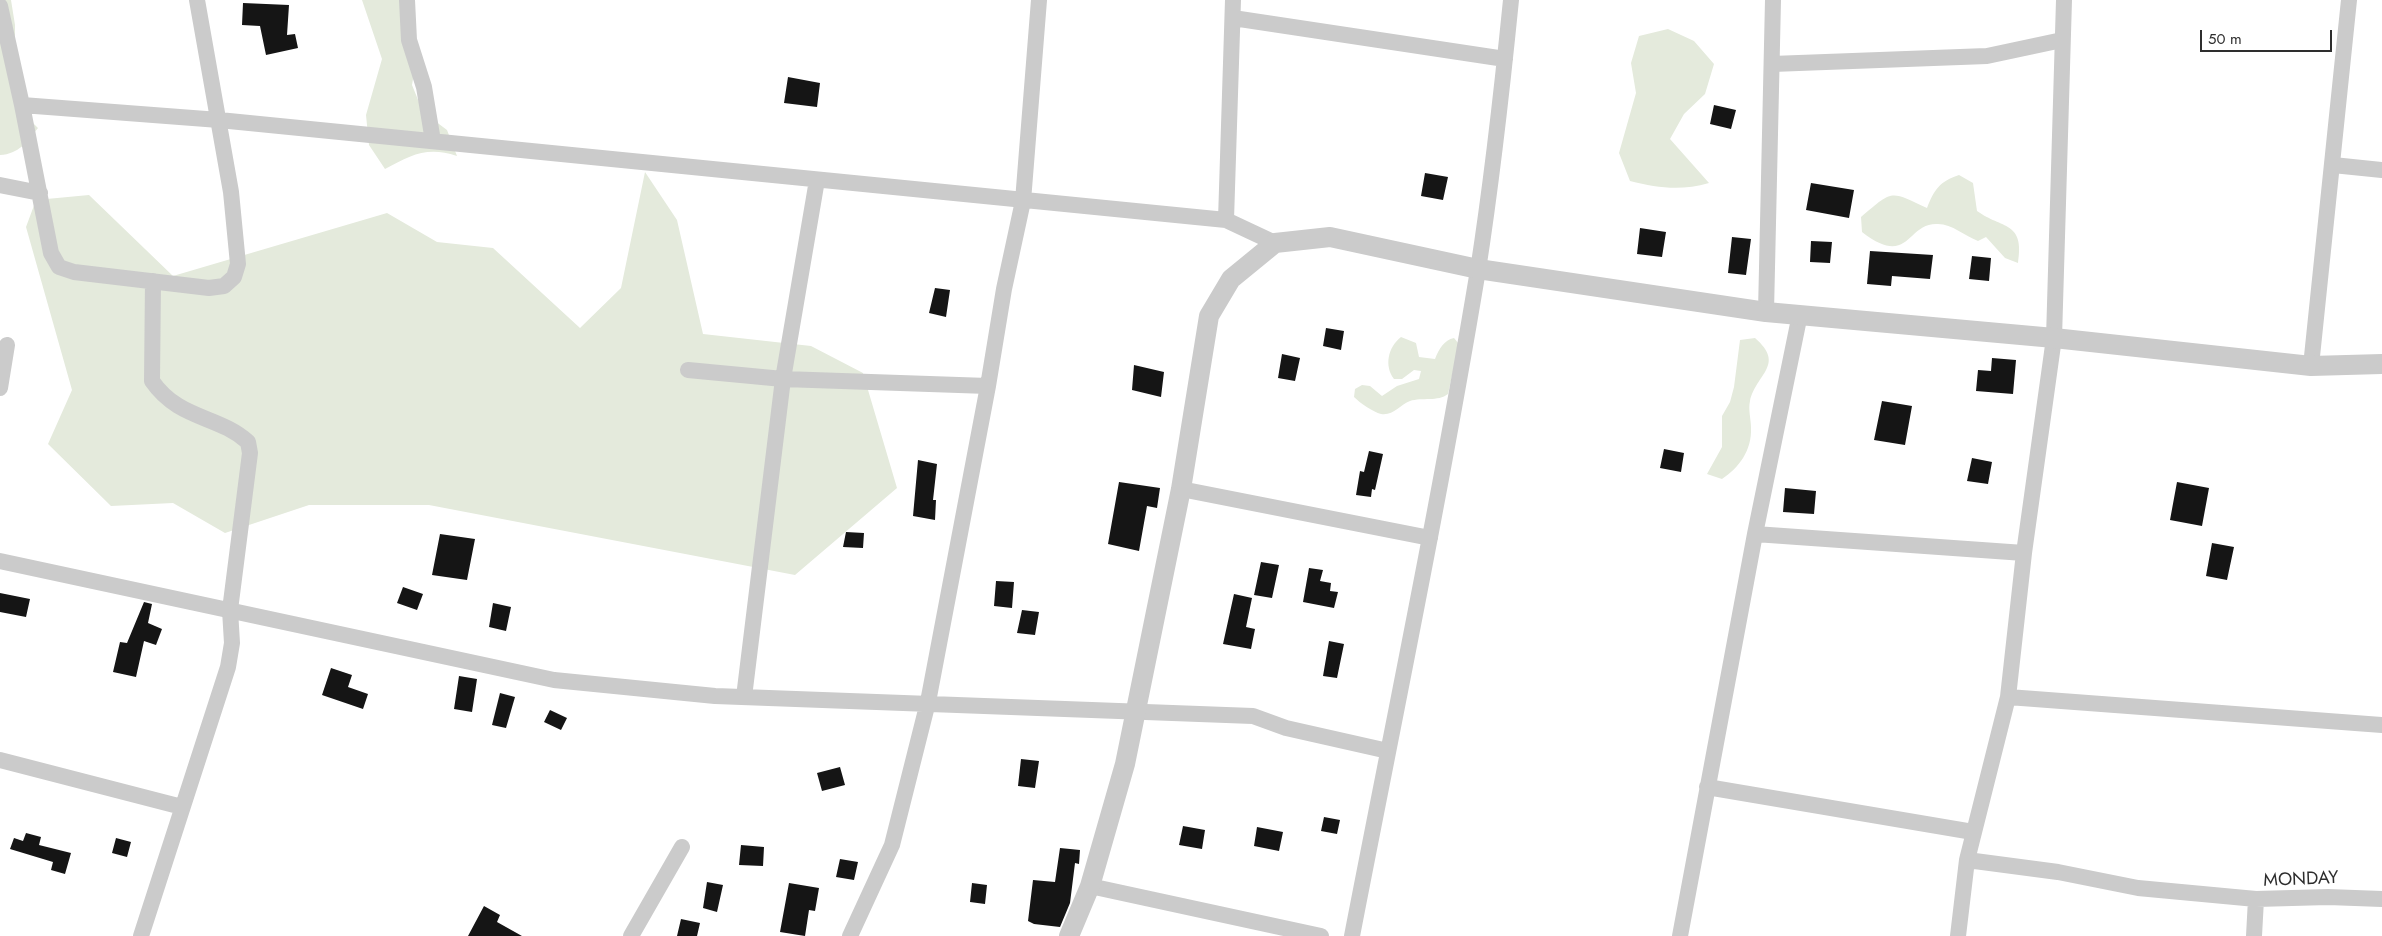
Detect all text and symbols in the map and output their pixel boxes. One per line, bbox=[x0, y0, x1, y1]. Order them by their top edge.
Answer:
scale bar bbox=[2202, 20, 2334, 52]
text: 50 m bbox=[2208, 28, 2242, 50]
street label: MONDAY bbox=[2263, 868, 2339, 892]

